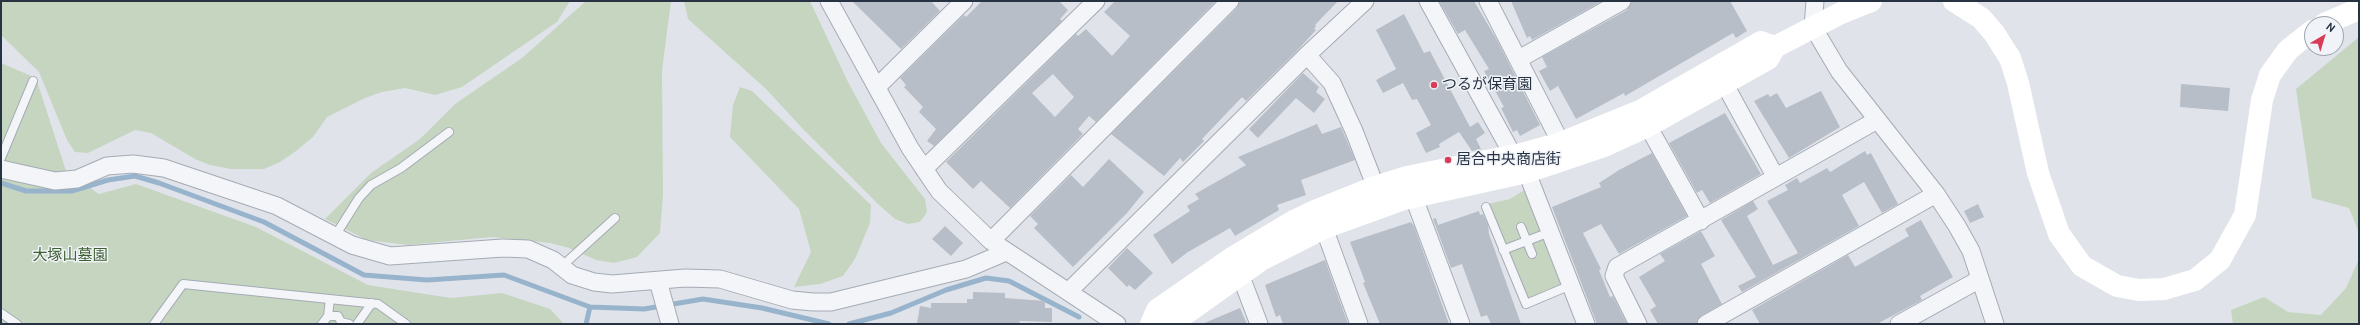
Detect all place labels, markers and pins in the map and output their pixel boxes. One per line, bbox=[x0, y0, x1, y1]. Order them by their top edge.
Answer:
place label: つるが保育園 bbox=[1442, 76, 1532, 94]
marker: つるが保育園 bbox=[1429, 80, 1439, 90]
place label: 居合中央商店街 bbox=[1456, 151, 1561, 169]
marker: 居合中央商店街 bbox=[1443, 155, 1453, 165]

